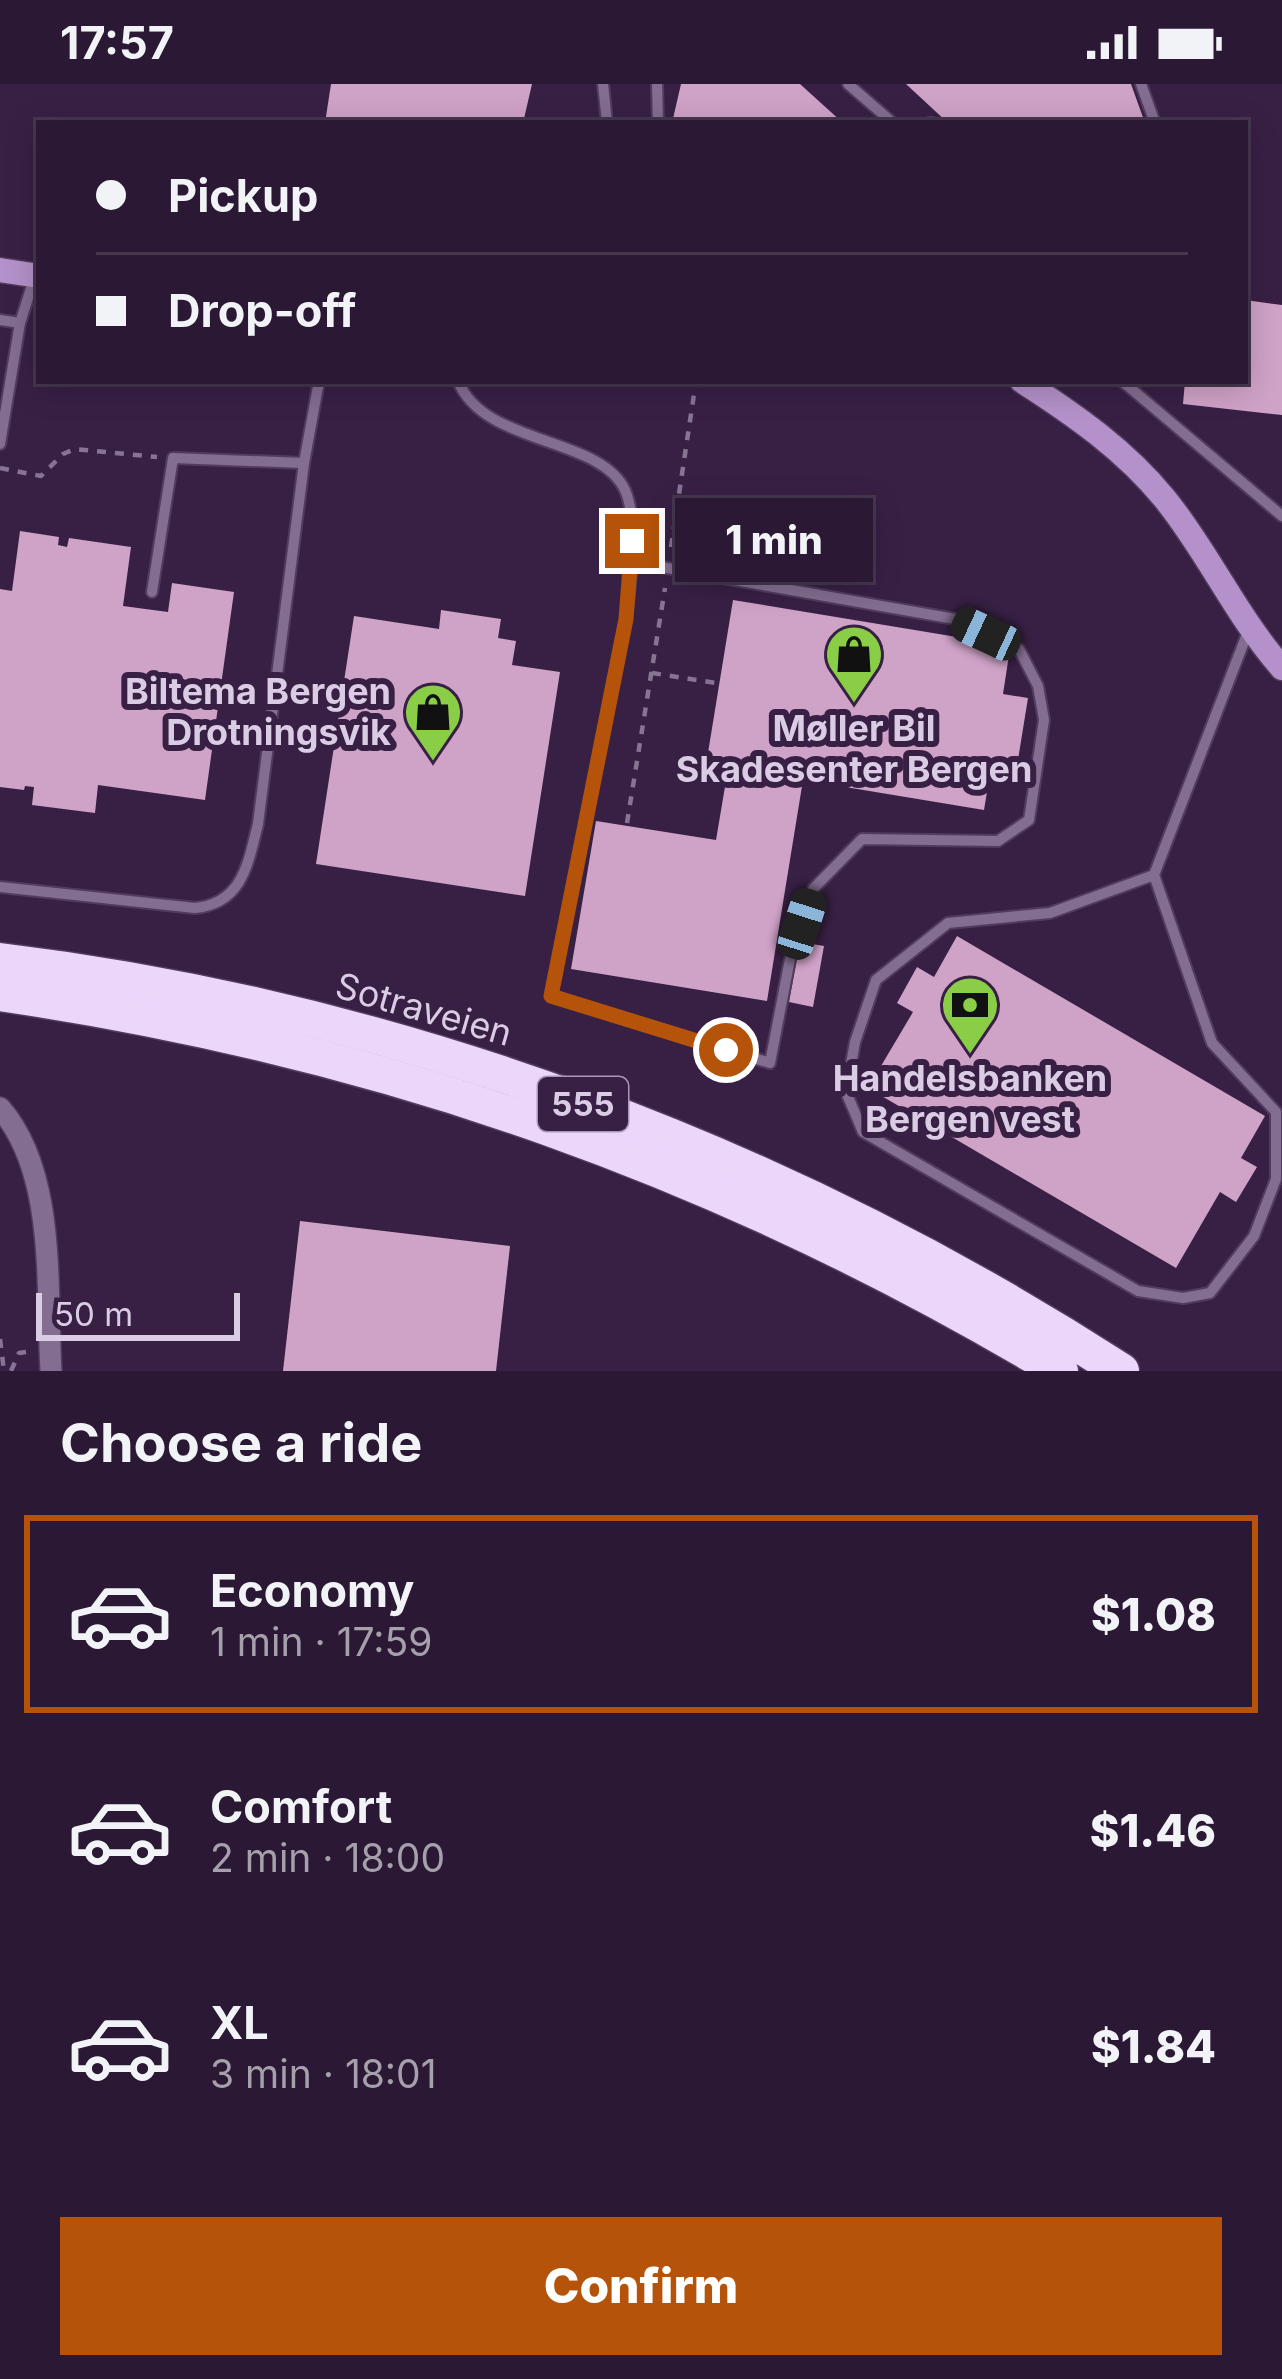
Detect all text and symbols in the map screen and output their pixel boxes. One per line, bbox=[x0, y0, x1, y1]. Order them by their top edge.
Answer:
text: 17:57 bbox=[60, 15, 174, 70]
text: Pickup bbox=[168, 168, 318, 223]
text: Drop-off bbox=[168, 283, 356, 338]
callout: 1 min bbox=[674, 499, 872, 583]
route end bbox=[605, 514, 659, 568]
text: 1 min bbox=[725, 516, 823, 563]
car bbox=[946, 602, 1026, 666]
shop icon: Møller Bil Skadesenter Bergen bbox=[823, 623, 885, 705]
place label: Biltema Bergen Drotningsvik bbox=[125, 669, 391, 754]
shop icon: Biltema Bergen Drotningsvik bbox=[402, 681, 464, 763]
place label: Møller Bil Skadesenter Bergen bbox=[676, 706, 1032, 791]
car bbox=[774, 884, 830, 964]
street label: Sotraveien bbox=[331, 963, 517, 1055]
bank icon: Handelsbanken Bergen vest bbox=[939, 974, 1001, 1056]
route start bbox=[699, 1023, 753, 1077]
place label: Handelsbanken Bergen vest bbox=[833, 1056, 1107, 1141]
road number: 555 bbox=[538, 1077, 628, 1131]
scale bar bbox=[36, 1287, 240, 1340]
text: 50 m bbox=[54, 1294, 133, 1334]
text: Choose a ride bbox=[60, 1410, 422, 1475]
icon: car bbox=[66, 1560, 174, 1668]
text: Economy bbox=[210, 1563, 414, 1618]
text: $1.08 bbox=[1091, 1587, 1216, 1642]
text: 1 min · 17:59 bbox=[210, 1618, 432, 1665]
icon: car bbox=[66, 1776, 174, 1884]
text: Comfort bbox=[210, 1779, 392, 1834]
text: $1.46 bbox=[1090, 1803, 1216, 1858]
text: 2 min · 18:00 bbox=[210, 1834, 445, 1881]
icon: car bbox=[66, 1992, 174, 2100]
text: XL bbox=[210, 1995, 269, 2050]
text: $1.84 bbox=[1091, 2019, 1216, 2074]
text: 3 min · 18:01 bbox=[210, 2050, 437, 2097]
button: Confirm bbox=[60, 2217, 1222, 2355]

